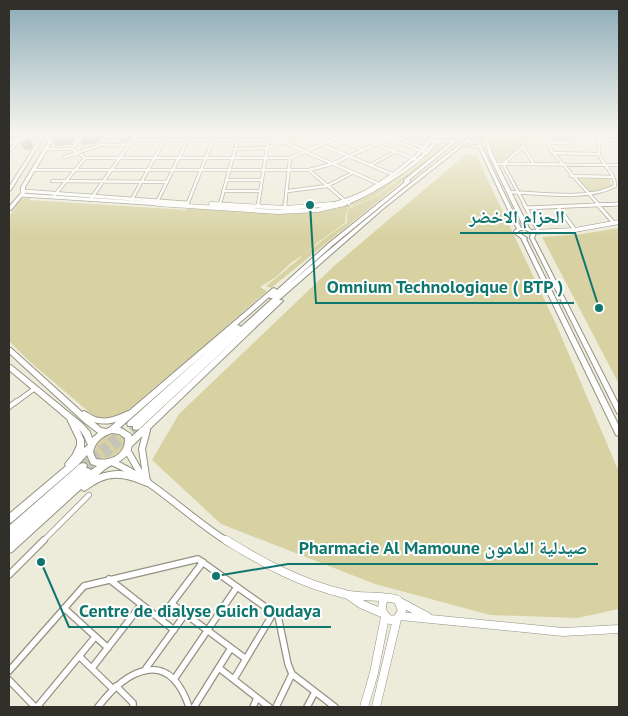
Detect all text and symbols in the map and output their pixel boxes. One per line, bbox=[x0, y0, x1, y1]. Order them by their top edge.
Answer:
callout: الحزام الاخضر bbox=[460, 200, 575, 233]
text: الحزام الاخضر bbox=[468, 205, 565, 229]
callout: Omnium Technologique ( BTP ) bbox=[316, 270, 574, 303]
text: Omnium Technologique ( BTP ) bbox=[327, 275, 563, 298]
callout: Pharmacie Al Mamoune صيدلية المامون bbox=[288, 531, 598, 564]
text: Pharmacie Al Mamoune صيدلية المامون bbox=[299, 536, 587, 559]
callout: Centre de dialyse Guich Oudaya bbox=[69, 594, 331, 627]
text: Centre de dialyse Guich Oudaya bbox=[79, 599, 321, 622]

